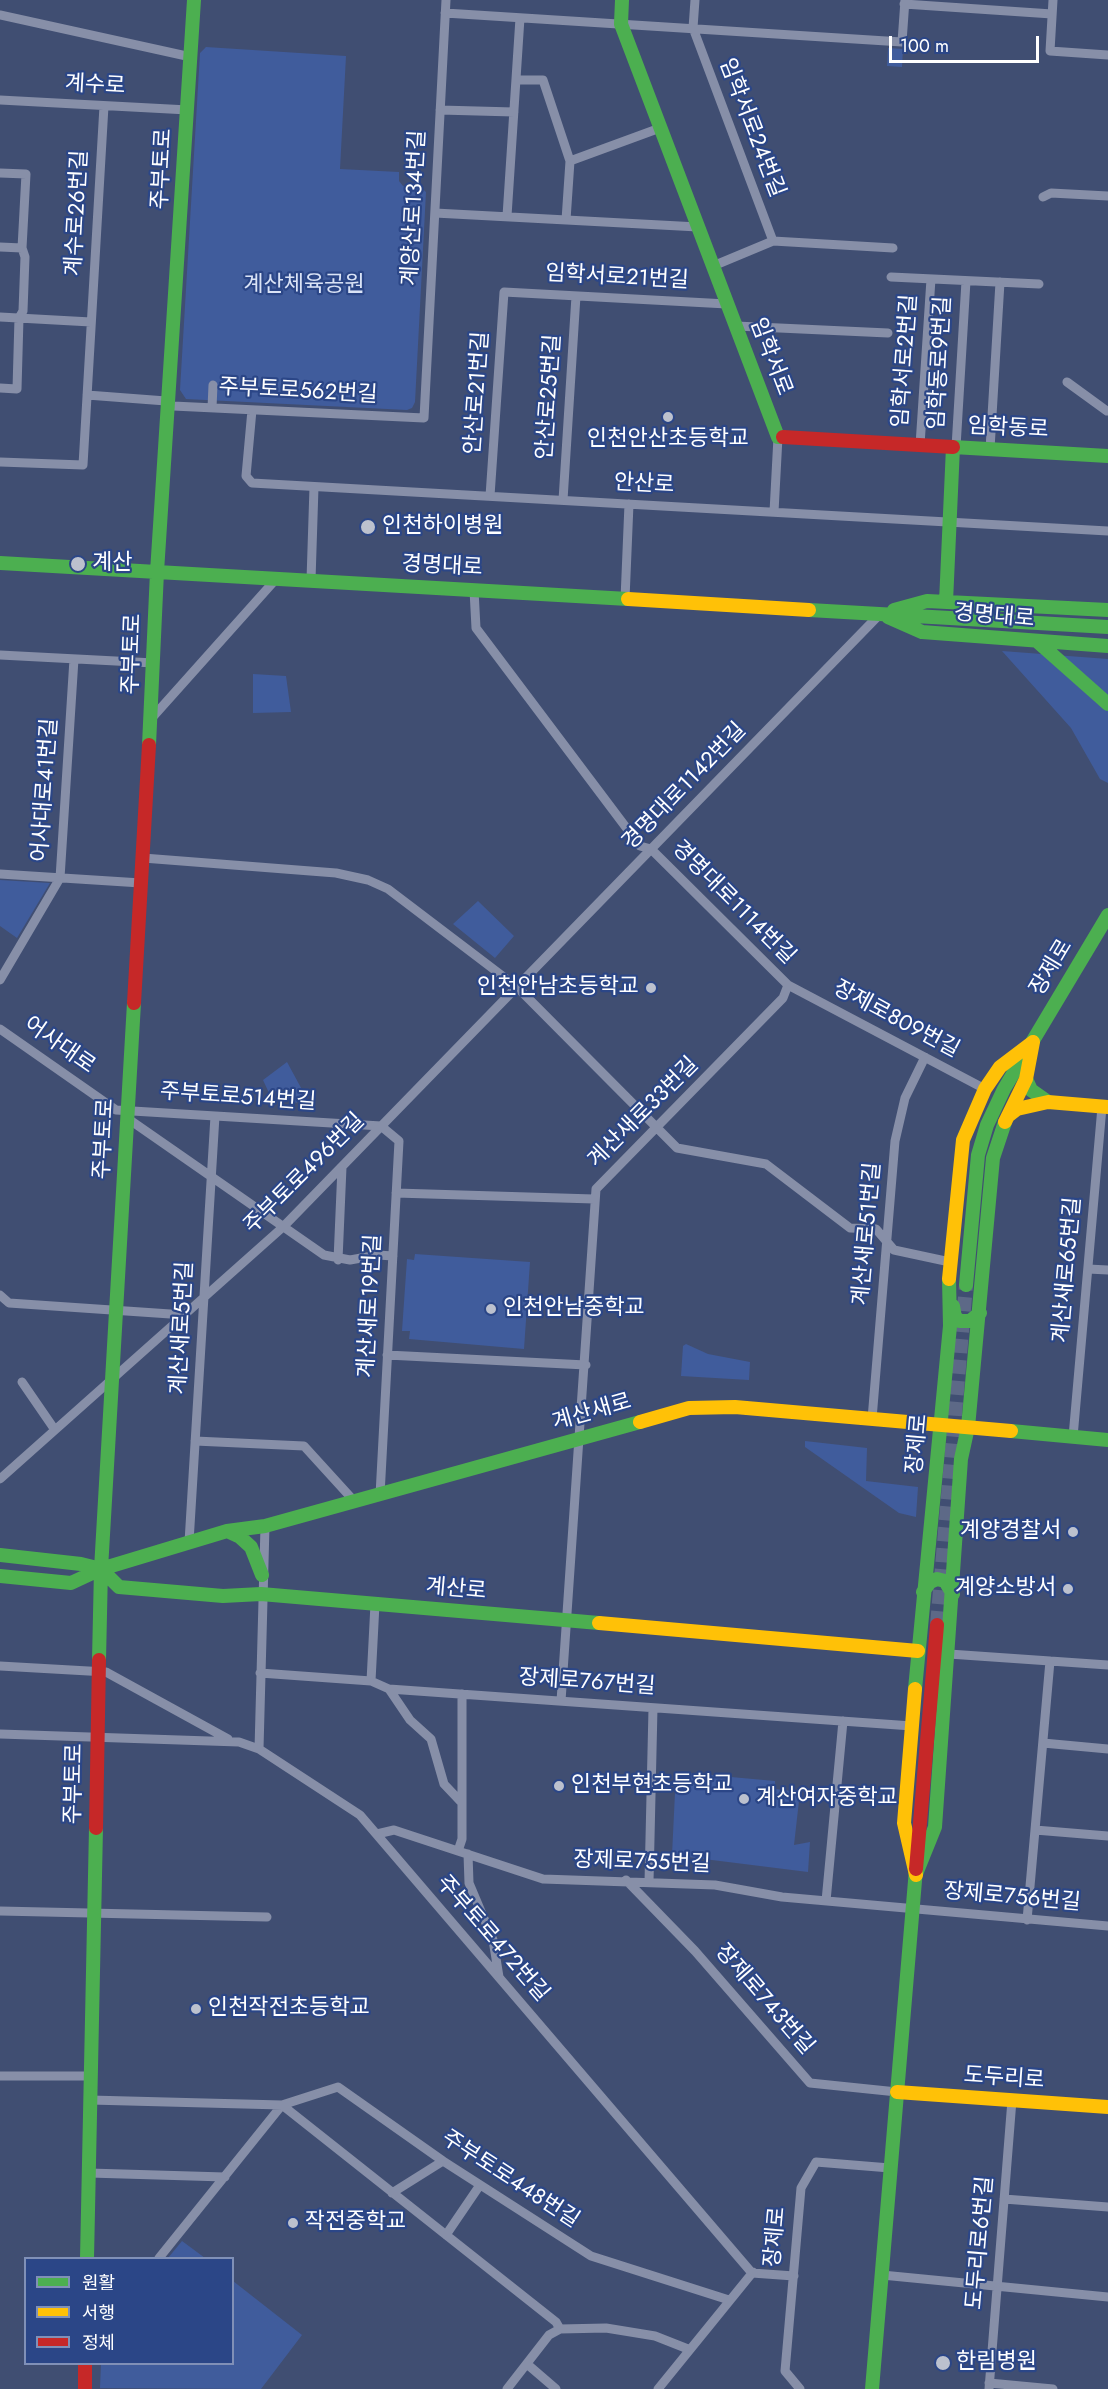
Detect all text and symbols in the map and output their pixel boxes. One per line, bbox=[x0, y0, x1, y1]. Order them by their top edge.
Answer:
scale bar bbox=[892, 24, 1042, 62]
text: 100 m bbox=[900, 33, 949, 59]
street label: 임학서로24번길 bbox=[712, 55, 790, 201]
street label: 계수로 bbox=[64, 71, 126, 101]
street label: 주부토로 bbox=[148, 128, 178, 210]
street label: 계양산로134번길 bbox=[398, 129, 432, 287]
street label: 계수로26번길 bbox=[62, 149, 94, 277]
street label: 임학서로21번길 bbox=[544, 261, 690, 295]
park label: 계산체육공원 bbox=[243, 273, 365, 299]
street label: 임학서로2번길 bbox=[888, 293, 924, 429]
street label: 임학동로9번길 bbox=[924, 295, 958, 431]
street label: 임학서로 bbox=[743, 314, 797, 400]
street label: 안산로21번길 bbox=[461, 330, 495, 456]
street label: 안산로25번길 bbox=[532, 333, 568, 461]
street label: 주부토로562번길 bbox=[218, 375, 378, 409]
marker: 인천안산초등학교 bbox=[661, 410, 675, 424]
street label: 임학동로 bbox=[967, 414, 1049, 444]
place label: 인천안산초등학교 bbox=[587, 427, 749, 453]
street label: 안산로 bbox=[613, 470, 675, 500]
place label: 인천하이병원 bbox=[382, 514, 503, 540]
marker: 인천하이병원 bbox=[359, 518, 377, 536]
place label: 계산 bbox=[92, 551, 132, 577]
street label: 경명대로 bbox=[401, 552, 483, 582]
marker: 계산 bbox=[69, 555, 87, 573]
street label: 경명대로 bbox=[953, 600, 1035, 634]
street label: 주부토로 bbox=[118, 613, 148, 695]
street label: 어사대로41번길 bbox=[28, 717, 64, 863]
street label: 경명대로1142번길 bbox=[618, 718, 752, 856]
street label: 경명대로1114번길 bbox=[666, 836, 800, 970]
street label: 장제로 bbox=[1025, 935, 1079, 1001]
place label: 인천안남초등학교 bbox=[477, 975, 639, 1001]
street label: 장제로809번길 bbox=[828, 976, 964, 1064]
marker: 인천안남초등학교 bbox=[644, 981, 658, 995]
street label: 어사대로 bbox=[18, 1012, 100, 1080]
street label: 계산새로33번길 bbox=[583, 1052, 705, 1174]
street label: 주부토로514번길 bbox=[159, 1079, 317, 1117]
street label: 주부토로 bbox=[90, 1098, 120, 1180]
street label: 주부토로496번길 bbox=[239, 1108, 371, 1240]
street label: 계산새로51번길 bbox=[849, 1161, 887, 1307]
street label: 계산새로65번길 bbox=[1048, 1196, 1088, 1344]
street label: 계산새로19번길 bbox=[354, 1233, 388, 1379]
street label: 계산새로5번길 bbox=[166, 1260, 200, 1396]
place label: 인천안남중학교 bbox=[503, 1296, 645, 1322]
marker: 인천안남중학교 bbox=[484, 1302, 498, 1316]
street label: 계산새로 bbox=[549, 1389, 635, 1437]
street label: 장제로 bbox=[902, 1413, 934, 1475]
place label: 계양경찰서 bbox=[960, 1519, 1061, 1545]
marker: 계양경찰서 bbox=[1066, 1525, 1080, 1539]
street label: 계산로 bbox=[425, 1574, 487, 1606]
place label: 계양소방서 bbox=[955, 1576, 1056, 1602]
marker: 계양소방서 bbox=[1061, 1582, 1075, 1596]
street label: 장제로767번길 bbox=[518, 1665, 656, 1701]
street label: 주부토로 bbox=[61, 1743, 89, 1825]
place label: 인천부현초등학교 bbox=[571, 1773, 733, 1799]
marker: 인천부현초등학교 bbox=[552, 1779, 566, 1793]
place label: 계산여자중학교 bbox=[756, 1786, 898, 1812]
marker: 계산여자중학교 bbox=[737, 1792, 751, 1806]
street label: 장제로755번길 bbox=[573, 1847, 711, 1879]
street label: 주부토로472번길 bbox=[430, 1871, 554, 2007]
street label: 장제로756번길 bbox=[942, 1879, 1082, 1917]
street label: 장제로743번길 bbox=[709, 1939, 819, 2061]
place label: 인천작전초등학교 bbox=[208, 1996, 370, 2022]
marker: 인천작전초등학교 bbox=[189, 2002, 203, 2016]
street label: 도두리로 bbox=[963, 2063, 1045, 2095]
street label: 주부토로448번길 bbox=[436, 2126, 584, 2234]
street label: 도두리로6번길 bbox=[962, 2175, 1000, 2311]
street label: 장제로 bbox=[760, 2206, 792, 2268]
place label: 작전중학교 bbox=[305, 2210, 406, 2236]
marker: 작전중학교 bbox=[286, 2216, 300, 2230]
legend bbox=[24, 2257, 234, 2365]
text: 원활 bbox=[82, 2270, 115, 2296]
text: 서행 bbox=[82, 2300, 115, 2326]
text: 정체 bbox=[82, 2330, 115, 2356]
place label: 한림병원 bbox=[956, 2350, 1037, 2376]
marker: 한림병원 bbox=[934, 2354, 952, 2372]

